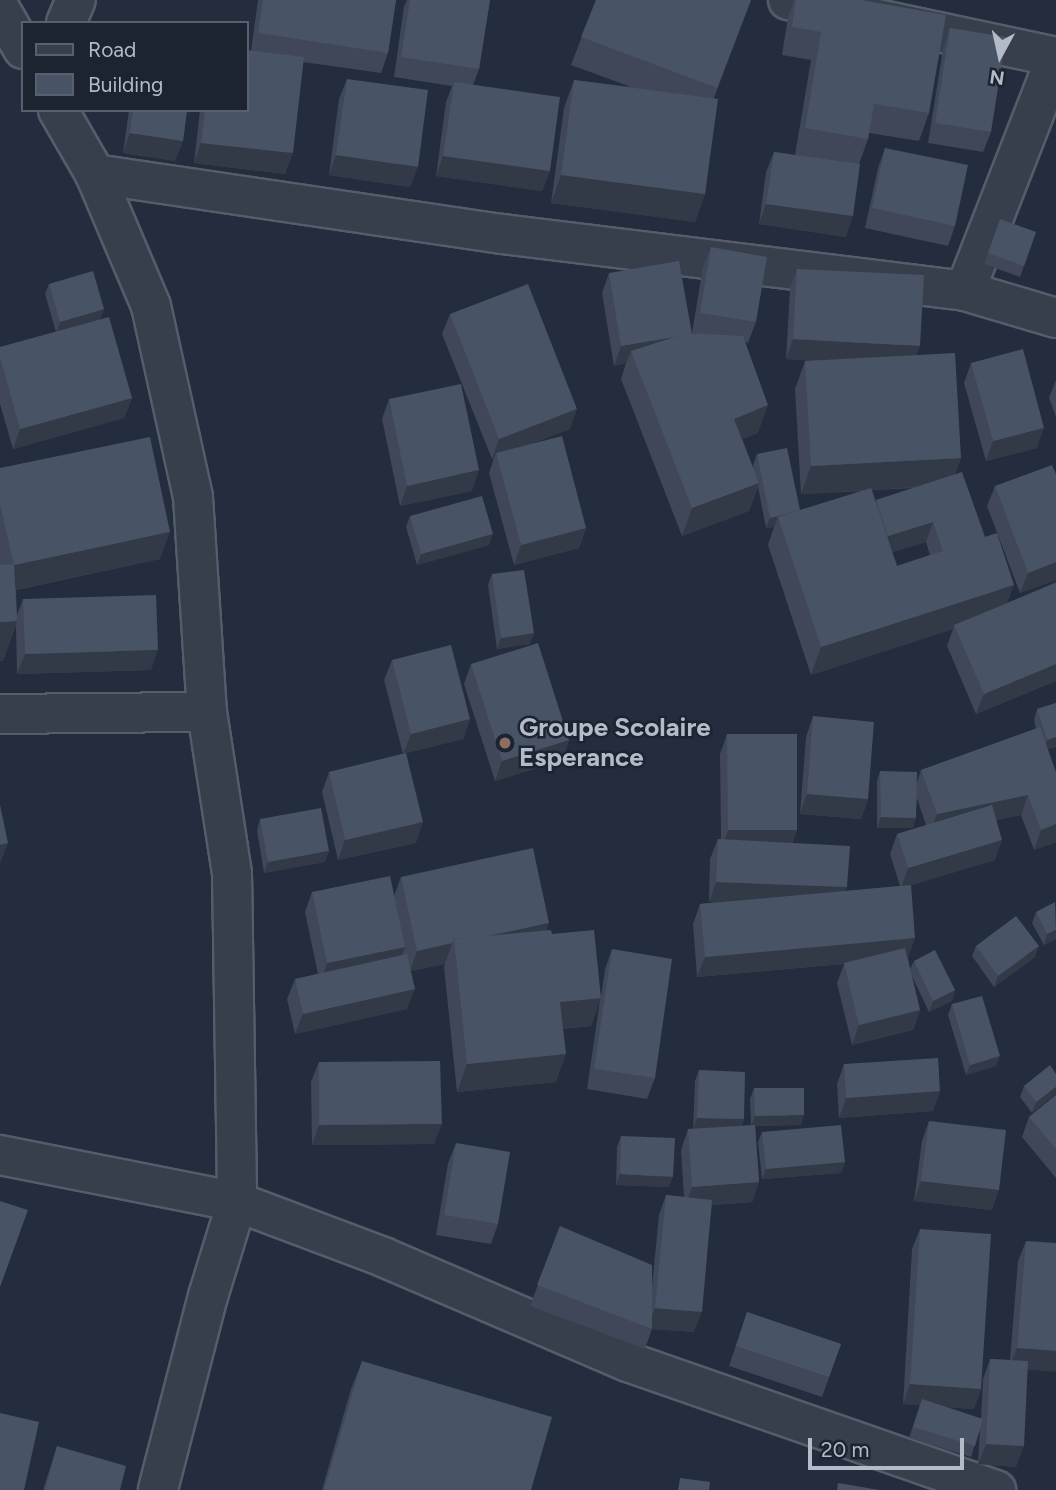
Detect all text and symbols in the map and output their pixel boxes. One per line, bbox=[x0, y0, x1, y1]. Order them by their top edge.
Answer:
legend bbox=[21, 21, 248, 112]
north arrow bbox=[965, 21, 1035, 91]
text: Road bbox=[88, 37, 136, 62]
text: N bbox=[988, 65, 1006, 90]
text: Building bbox=[88, 72, 163, 97]
place label: Groupe Scolaire Esperance bbox=[519, 712, 711, 774]
marker: Groupe Scolaire Esperance bbox=[497, 735, 513, 751]
scale bar bbox=[811, 1424, 967, 1468]
text: 20 m bbox=[821, 1437, 869, 1462]

